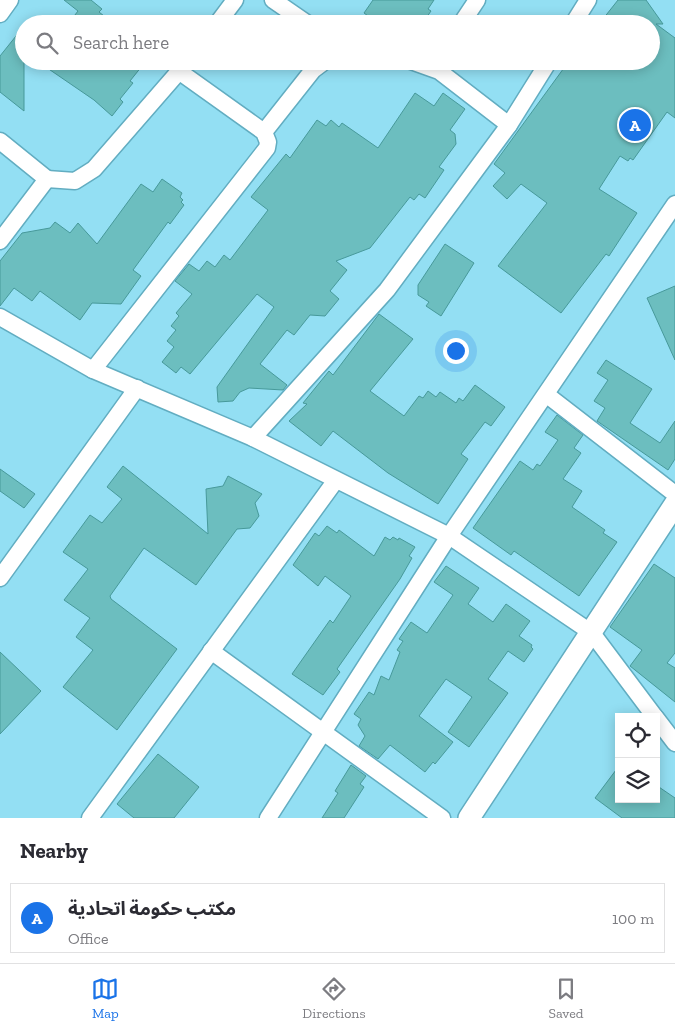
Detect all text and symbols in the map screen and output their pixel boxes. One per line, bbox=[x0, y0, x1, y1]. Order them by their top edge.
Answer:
search box bbox=[15, 15, 660, 70]
icon: search bbox=[33, 29, 61, 57]
text: Search here bbox=[73, 31, 169, 54]
pin: A bbox=[619, 106, 651, 144]
your location bbox=[443, 338, 469, 364]
map controls bbox=[615, 713, 660, 803]
button: locate bbox=[615, 713, 660, 758]
button: layers bbox=[615, 758, 660, 803]
text: Nearby bbox=[20, 838, 88, 863]
text: مكتب حكومة اتحادية bbox=[68, 897, 236, 920]
text: A bbox=[32, 909, 43, 928]
text: 100 m bbox=[612, 909, 654, 928]
text: Office bbox=[68, 929, 108, 948]
tab: Map bbox=[91, 975, 119, 1022]
tab: Directions bbox=[302, 975, 366, 1022]
tab: Saved bbox=[548, 975, 584, 1022]

